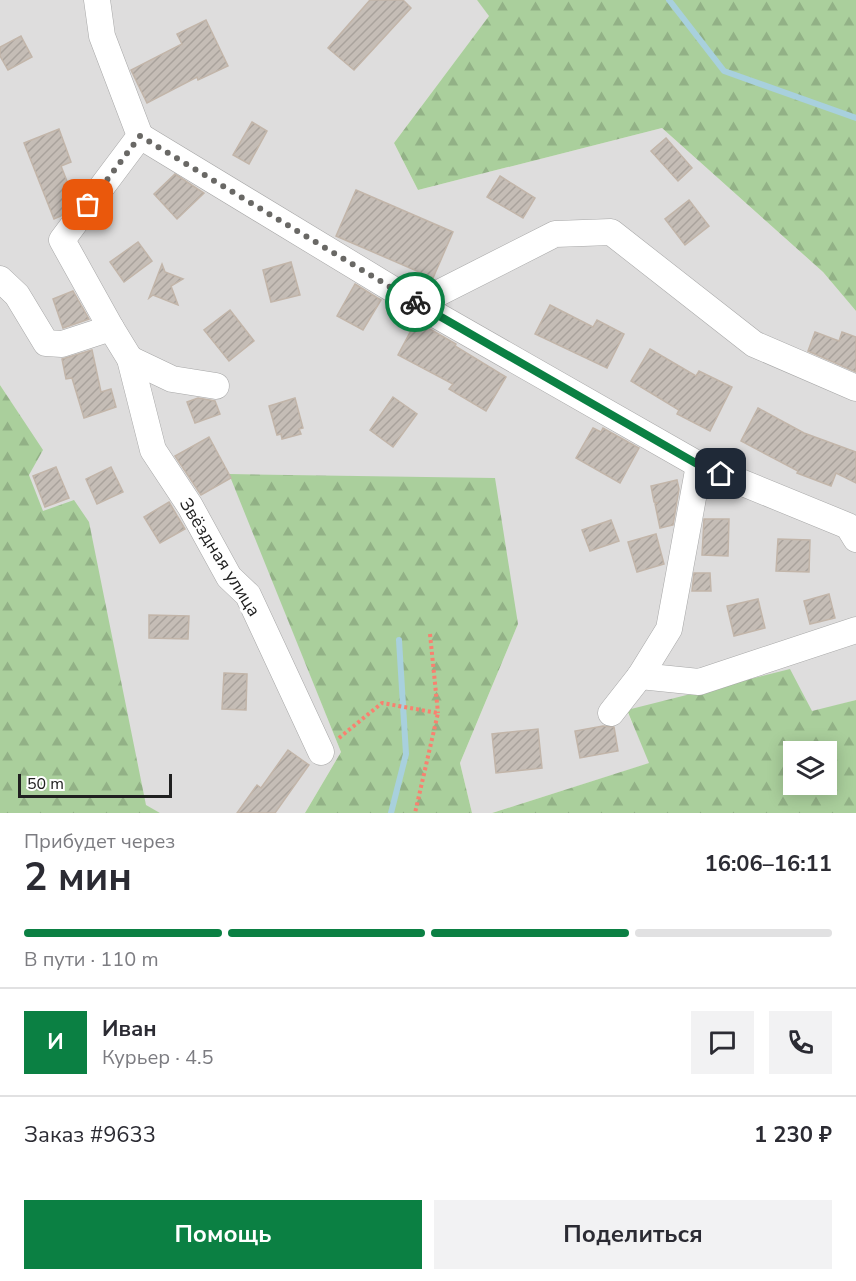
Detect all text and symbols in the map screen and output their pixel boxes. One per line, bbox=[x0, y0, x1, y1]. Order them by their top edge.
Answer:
pin bbox=[62, 179, 113, 230]
icon: bag bbox=[71, 188, 104, 221]
courier bbox=[385, 272, 445, 332]
icon: bike bbox=[399, 286, 432, 319]
pin bbox=[695, 448, 746, 499]
icon: home bbox=[704, 457, 737, 490]
street label: Звёздная улица bbox=[174, 493, 266, 621]
map controls bbox=[783, 741, 837, 795]
button: layers bbox=[783, 741, 837, 795]
scale bar bbox=[18, 771, 172, 798]
text: 50 m bbox=[27, 773, 64, 795]
text: Прибудет через bbox=[24, 828, 175, 855]
text: 16:06–16:11 bbox=[704, 849, 832, 879]
text: 2 мин bbox=[24, 851, 132, 904]
text: В пути · 110 m bbox=[24, 946, 159, 973]
button: chat bbox=[691, 1011, 754, 1074]
button: phone bbox=[769, 1011, 832, 1074]
text: Иван bbox=[102, 1014, 157, 1044]
text: И bbox=[47, 1027, 64, 1057]
text: Курьер · 4.5 bbox=[102, 1044, 214, 1071]
text: Заказ #9633 bbox=[24, 1120, 156, 1150]
text: 1 230 ₽ bbox=[754, 1120, 832, 1150]
button: Помощь bbox=[24, 1200, 422, 1269]
button: Поделиться bbox=[434, 1200, 832, 1269]

